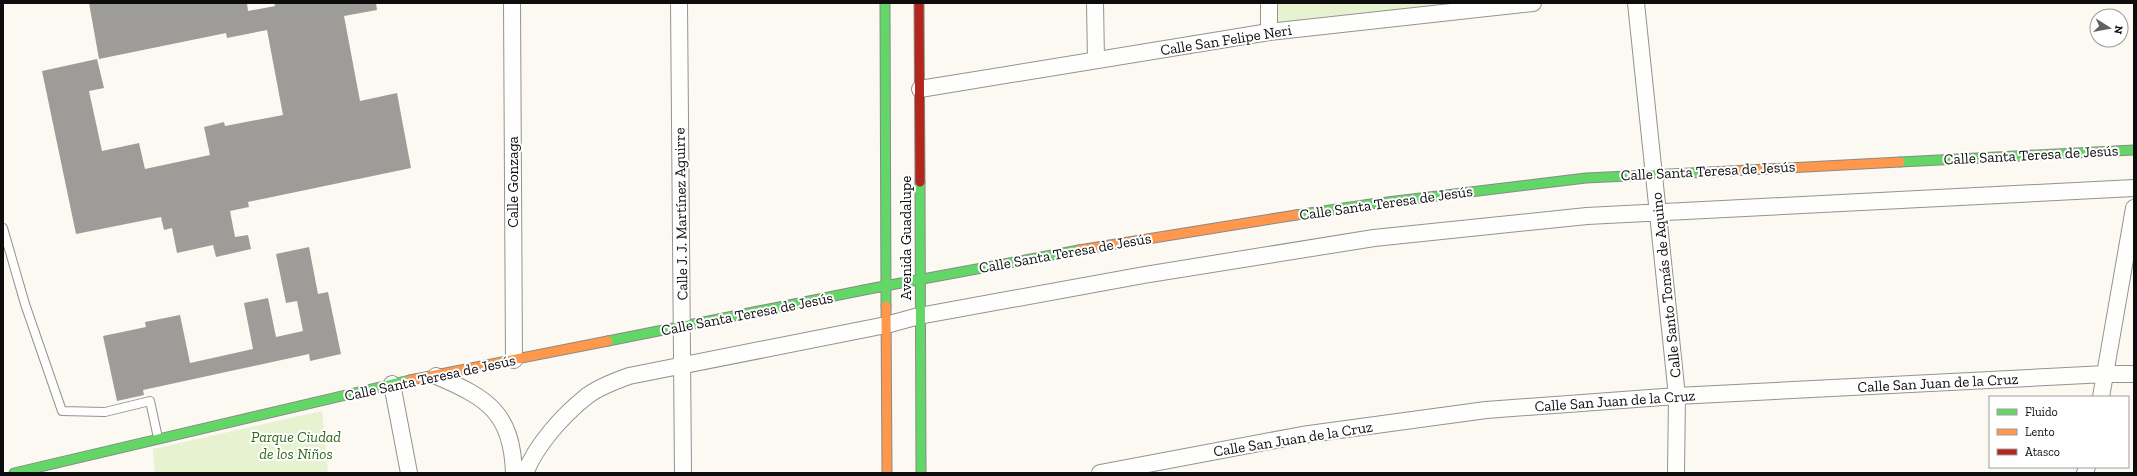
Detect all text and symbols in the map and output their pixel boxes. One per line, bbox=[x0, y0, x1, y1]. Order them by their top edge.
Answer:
north arrow bbox=[2089, 8, 2129, 48]
street label: Calle San Felipe Neri bbox=[1159, 21, 1293, 59]
text: N bbox=[2111, 24, 2126, 36]
street label: Calle J. J. Martínez Aguirre bbox=[670, 127, 692, 301]
street label: Calle Gonzaga bbox=[504, 136, 522, 228]
street label: Calle Santa Teresa de Jesús bbox=[1943, 141, 2119, 169]
street label: Calle Santa Teresa de Jesús bbox=[1620, 157, 1796, 185]
street label: Avenida Guadalupe bbox=[897, 176, 915, 300]
street label: Calle Santa Teresa de Jesús bbox=[1298, 182, 1474, 224]
street label: Calle Santo Tomás de Aquino bbox=[1647, 191, 1685, 379]
street label: Calle Santa Teresa de Jesús bbox=[977, 229, 1153, 277]
street label: Calle Santa Teresa de Jesús bbox=[660, 289, 834, 339]
street label: Calle Santa Teresa de Jesús bbox=[343, 351, 517, 405]
street label: Calle San Juan de la Cruz bbox=[1857, 370, 2019, 396]
street label: Calle San Juan de la Cruz bbox=[1534, 386, 1696, 416]
legend bbox=[1989, 396, 2129, 468]
text: Fluido bbox=[2025, 405, 2058, 419]
street label: Calle San Juan de la Cruz bbox=[1212, 417, 1374, 461]
text: Lento bbox=[2025, 425, 2055, 439]
park label: Parque Ciudad de los Niños bbox=[251, 428, 341, 463]
text: Atasco bbox=[2025, 445, 2060, 459]

